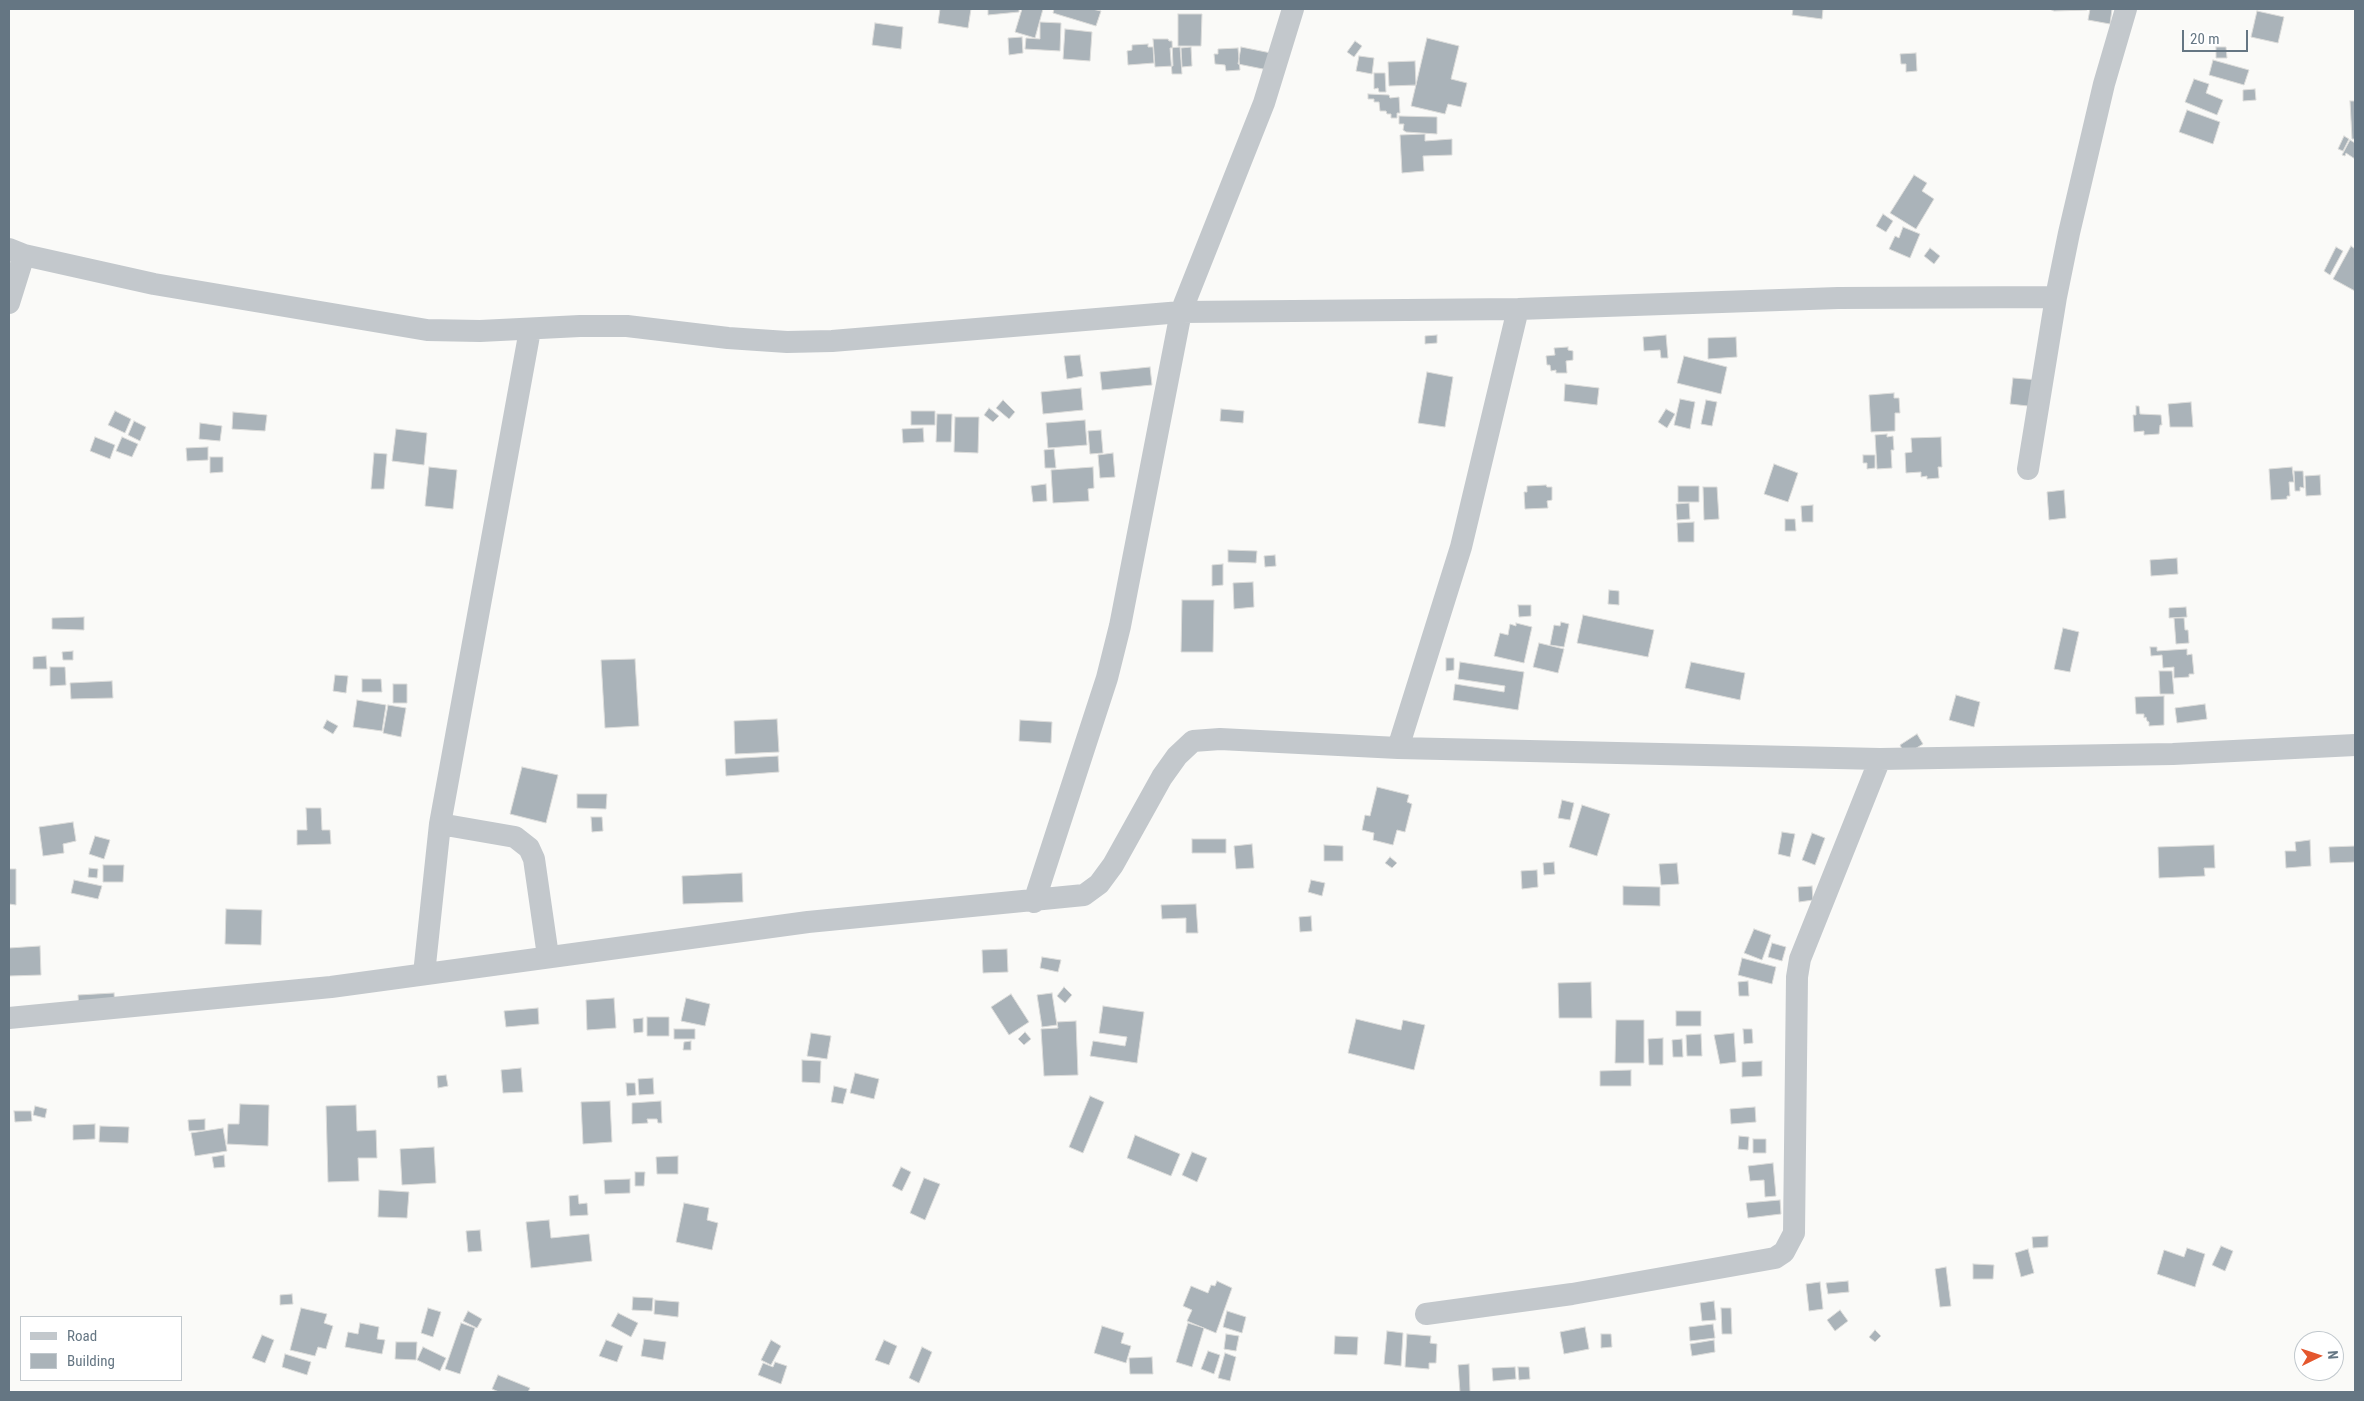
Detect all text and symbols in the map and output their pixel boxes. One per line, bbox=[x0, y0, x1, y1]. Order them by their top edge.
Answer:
scale bar bbox=[2184, 20, 2250, 52]
text: 20 m bbox=[2190, 30, 2220, 48]
legend bbox=[20, 1316, 182, 1381]
text: Road bbox=[67, 1327, 97, 1345]
north arrow bbox=[2294, 1331, 2344, 1381]
text: N bbox=[2325, 1350, 2341, 1360]
text: Building bbox=[67, 1352, 115, 1370]

